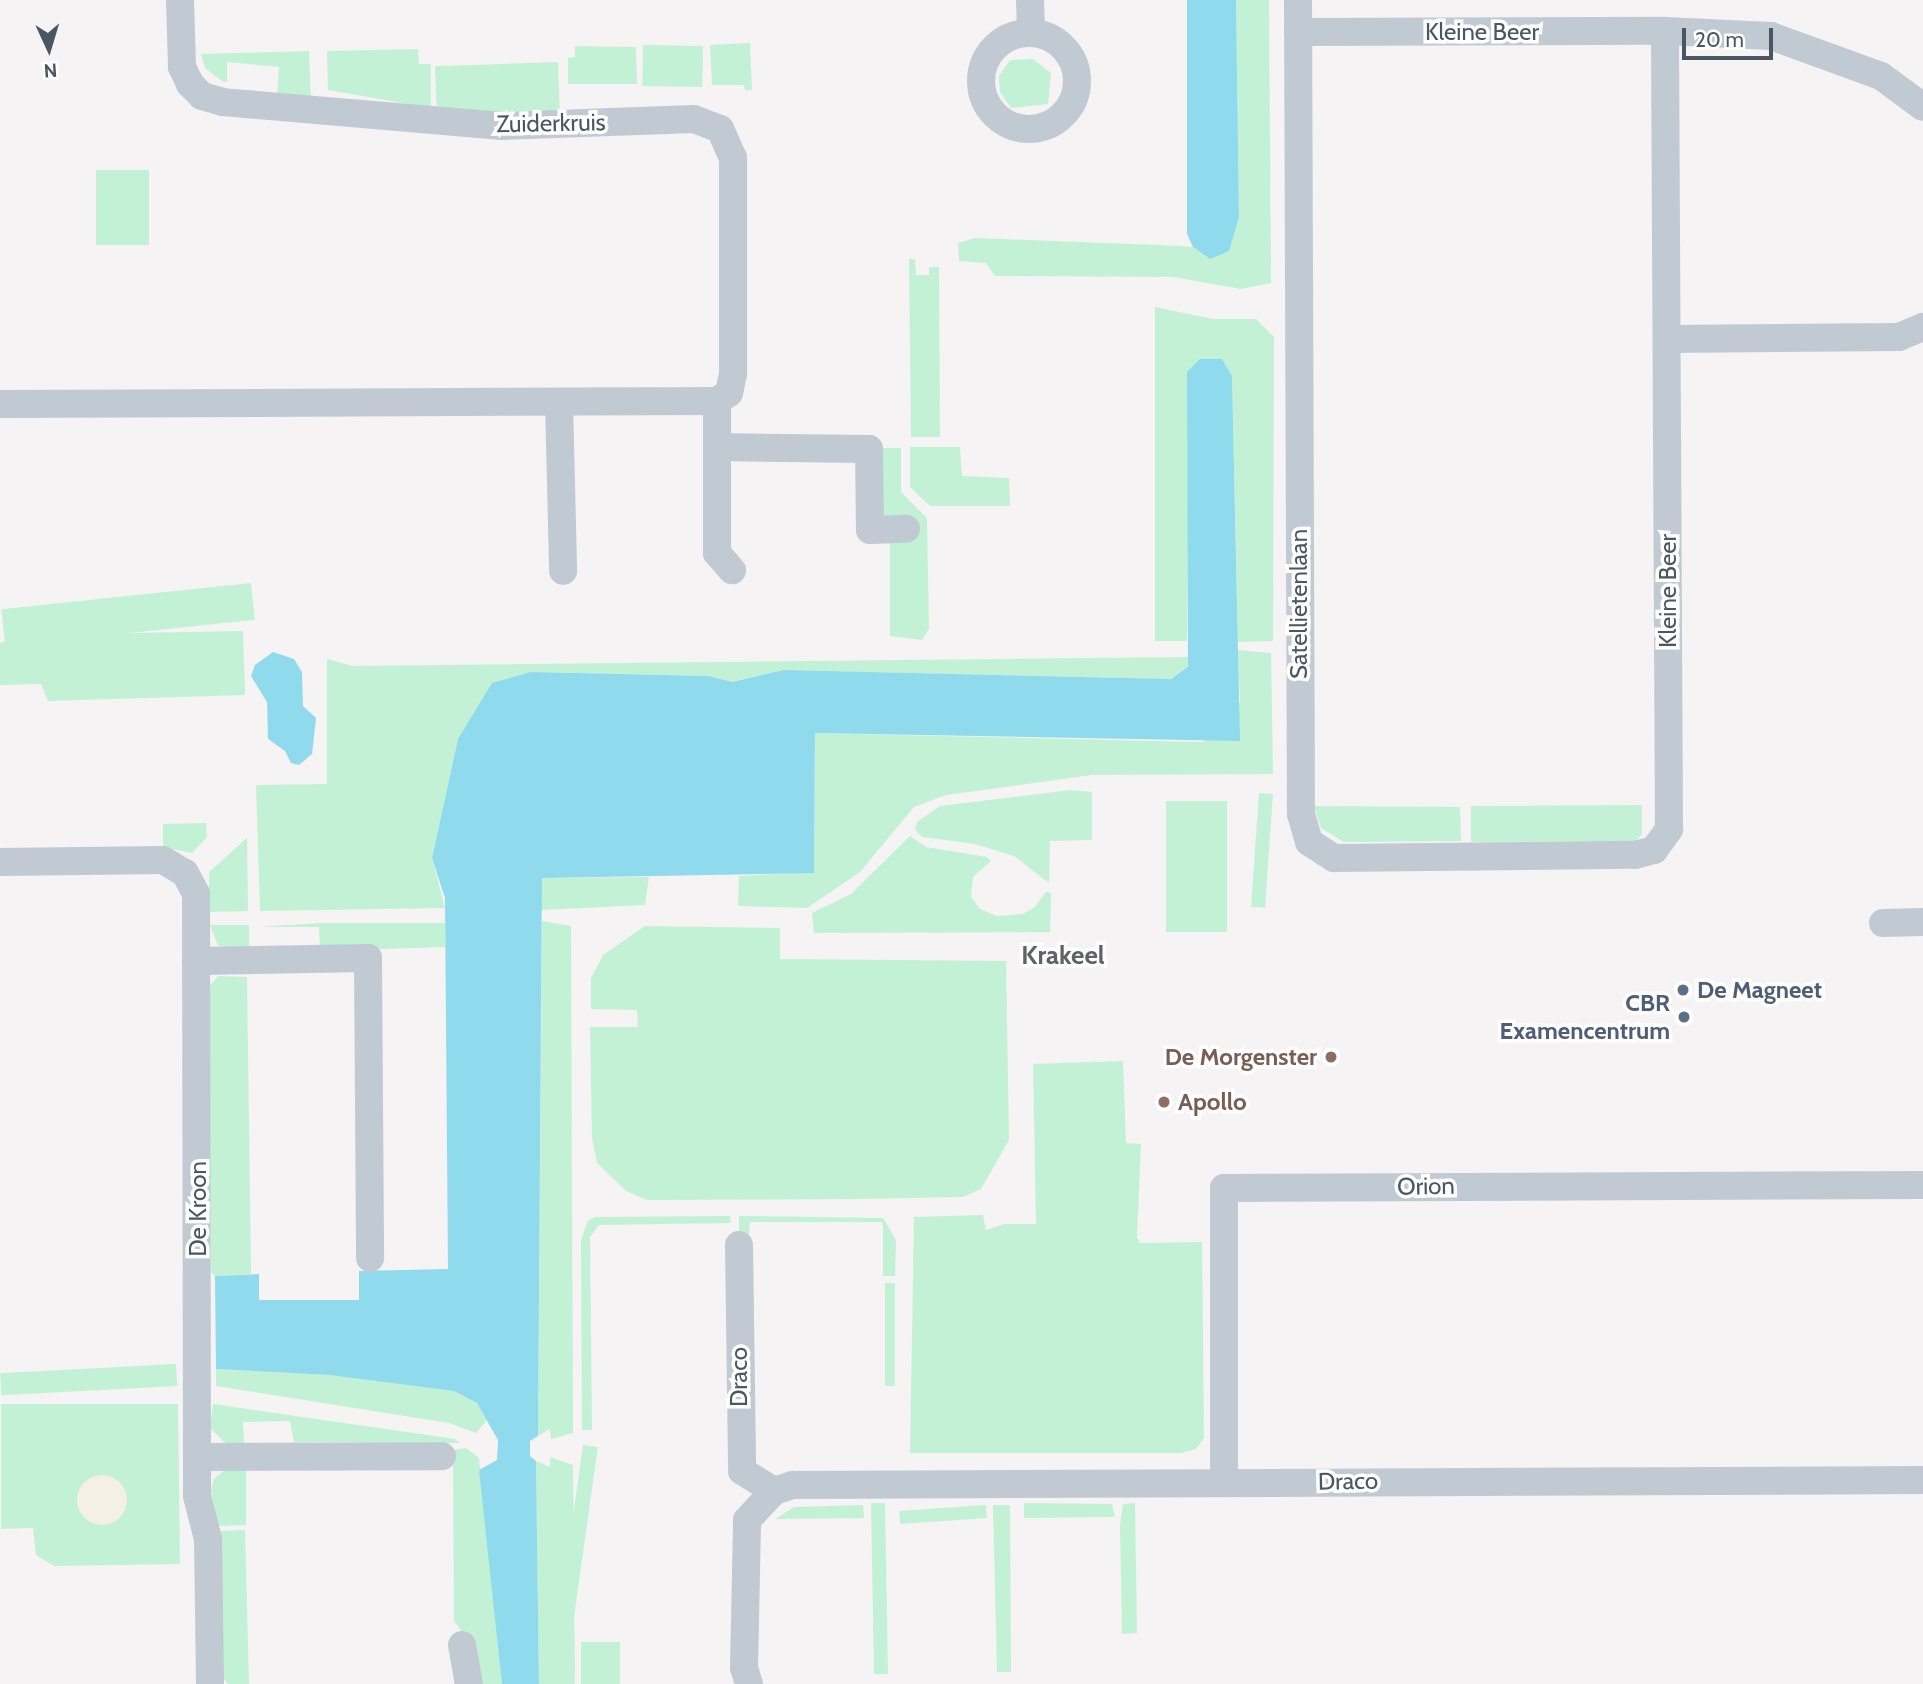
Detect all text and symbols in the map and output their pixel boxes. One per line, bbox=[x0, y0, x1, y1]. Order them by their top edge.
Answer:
north arrow bbox=[14, 14, 84, 84]
scale bar bbox=[1685, 14, 1776, 58]
street label: Kleine Beer bbox=[1425, 18, 1539, 46]
text: 20 m bbox=[1695, 27, 1744, 52]
text: N bbox=[43, 59, 58, 82]
street label: Zuiderkruis bbox=[496, 108, 606, 138]
street label: Satellietenlaan bbox=[1285, 529, 1313, 679]
street label: Kleine Beer bbox=[1654, 534, 1682, 648]
district label: Krakeel bbox=[1021, 940, 1105, 972]
place label: De Magneet bbox=[1697, 976, 1822, 1004]
marker: De Magneet bbox=[1675, 982, 1691, 998]
place label: CBR Examencentrum bbox=[1500, 989, 1670, 1045]
marker: CBR Examencentrum bbox=[1676, 1009, 1692, 1025]
place label: De Morgenster bbox=[1165, 1043, 1317, 1071]
marker: De Morgenster bbox=[1323, 1049, 1339, 1065]
place label: Apollo bbox=[1178, 1088, 1247, 1116]
marker: Apollo bbox=[1156, 1094, 1172, 1110]
street label: De Kroon bbox=[184, 1161, 212, 1257]
street label: Orion bbox=[1397, 1171, 1455, 1201]
street label: Draco bbox=[725, 1347, 753, 1407]
street label: Draco bbox=[1318, 1466, 1378, 1496]

